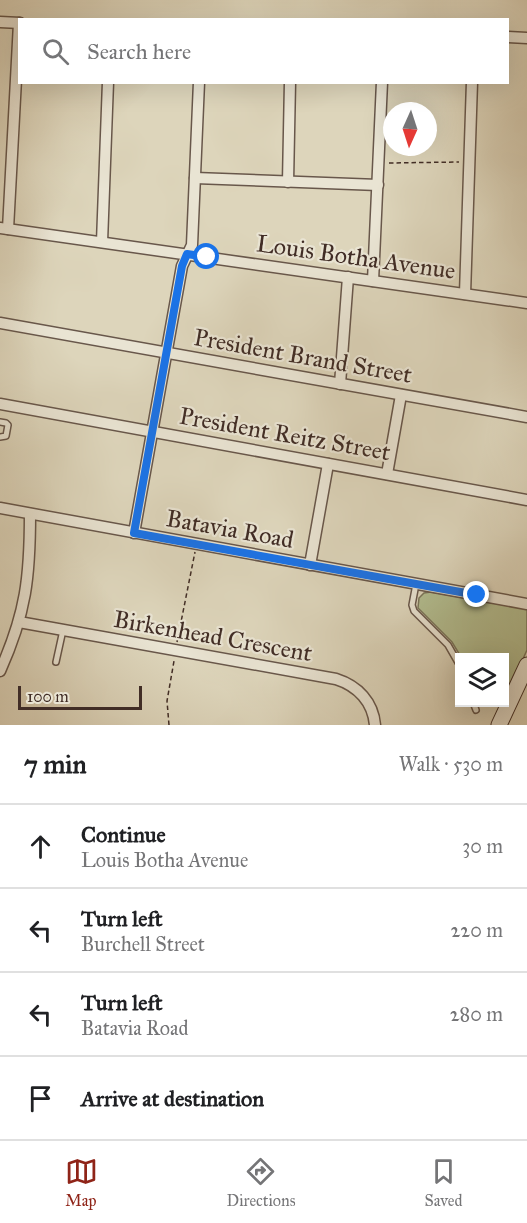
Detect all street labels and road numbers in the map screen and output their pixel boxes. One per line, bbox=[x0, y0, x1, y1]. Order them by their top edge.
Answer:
street label: Louis Botha Avenue bbox=[255, 228, 457, 286]
street label: President Brand Street bbox=[192, 322, 415, 390]
street label: President Reitz Street bbox=[177, 401, 393, 467]
street label: Batavia Road bbox=[164, 503, 296, 555]
street label: Birkenhead Crescent bbox=[111, 604, 315, 668]

